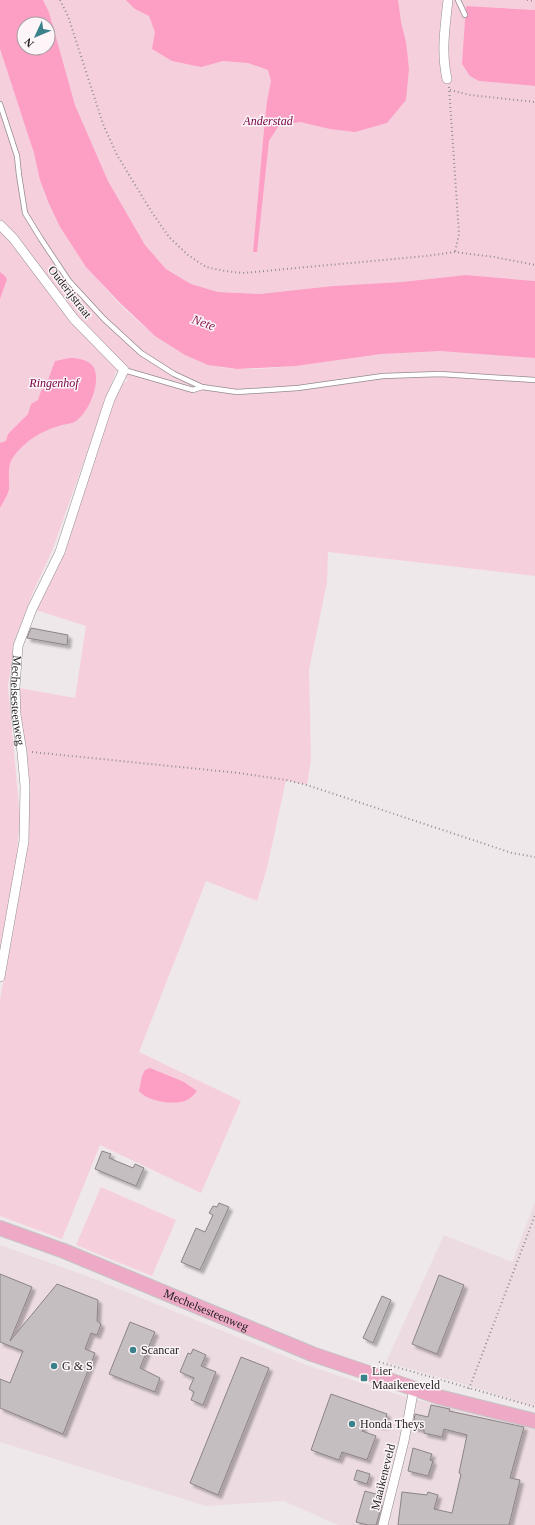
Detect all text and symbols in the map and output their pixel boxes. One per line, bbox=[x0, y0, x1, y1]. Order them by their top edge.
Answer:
north arrow bbox=[16, 16, 56, 56]
text: N bbox=[22, 36, 36, 50]
park label: Anderstad bbox=[242, 114, 294, 128]
street label: Ouderijstraat bbox=[45, 263, 95, 322]
water label: Nete bbox=[189, 311, 218, 334]
park label: Ringenhof bbox=[28, 376, 80, 390]
street label: Mechelsesteenweg bbox=[8, 655, 28, 746]
street label: Mechelsesteenweg bbox=[162, 1286, 251, 1334]
place label: Scancar bbox=[141, 1343, 179, 1357]
marker: Scancar bbox=[128, 1345, 138, 1355]
place label: G & S bbox=[62, 1359, 93, 1373]
marker: G & S bbox=[49, 1361, 59, 1371]
place label: Lier Maaikeneveld bbox=[372, 1364, 440, 1392]
marker: Lier Maaikeneveld bbox=[359, 1373, 369, 1383]
place label: Honda Theys bbox=[360, 1417, 424, 1431]
marker: Honda Theys bbox=[347, 1419, 357, 1429]
street label: Maaikeneveld bbox=[368, 1442, 398, 1512]

